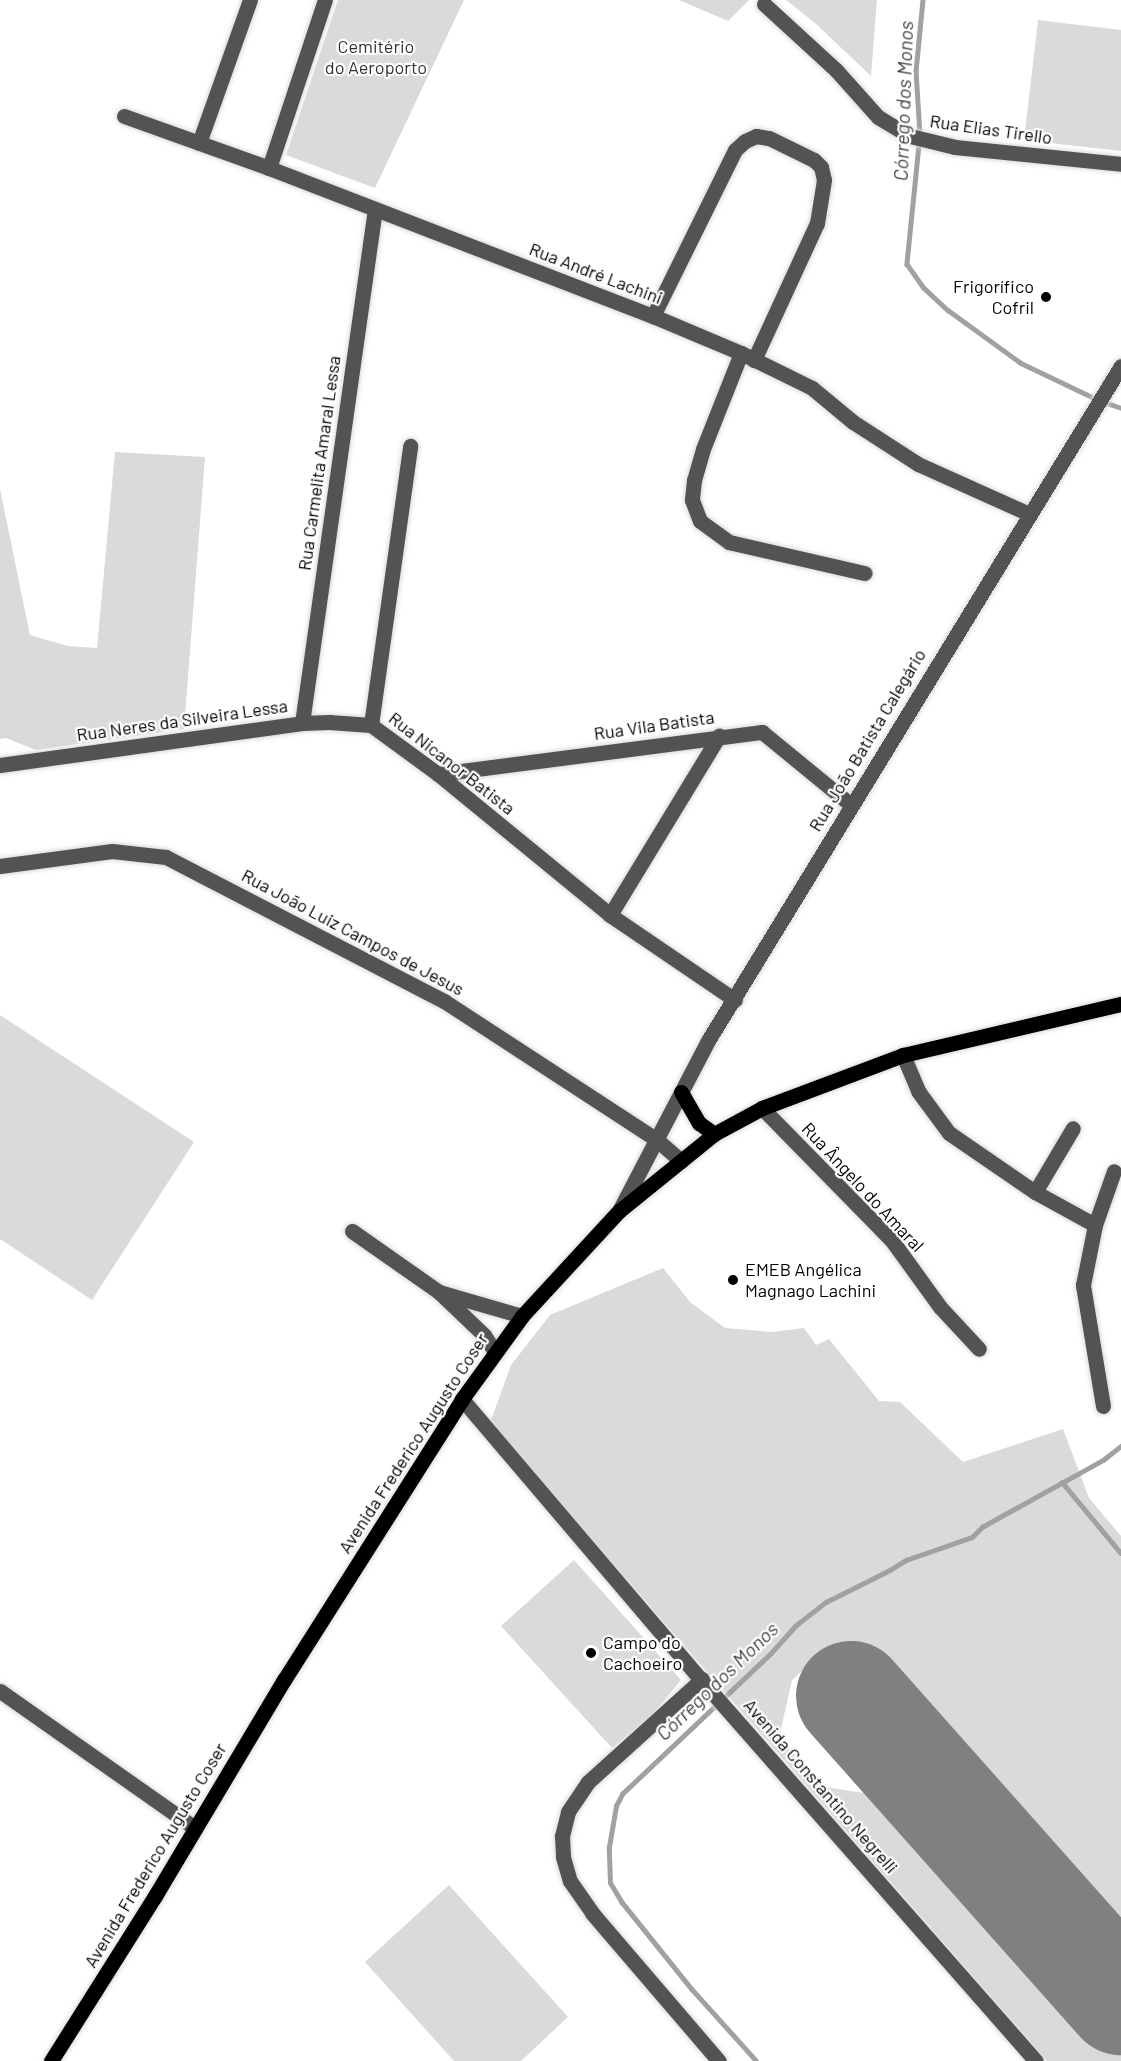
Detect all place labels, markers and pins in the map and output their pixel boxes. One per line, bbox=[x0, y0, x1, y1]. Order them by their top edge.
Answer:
place label: Frigorífico Cofril bbox=[953, 276, 1034, 318]
marker: Frigorífico Cofril bbox=[1039, 290, 1053, 304]
place label: EMEB Angélica Magnago Lachini bbox=[745, 1259, 876, 1302]
marker: EMEB Angélica Magnago Lachini bbox=[726, 1273, 740, 1287]
place label: Campo do Cachoeiro bbox=[603, 1632, 682, 1674]
marker: Campo do Cachoeiro bbox=[584, 1646, 598, 1660]

